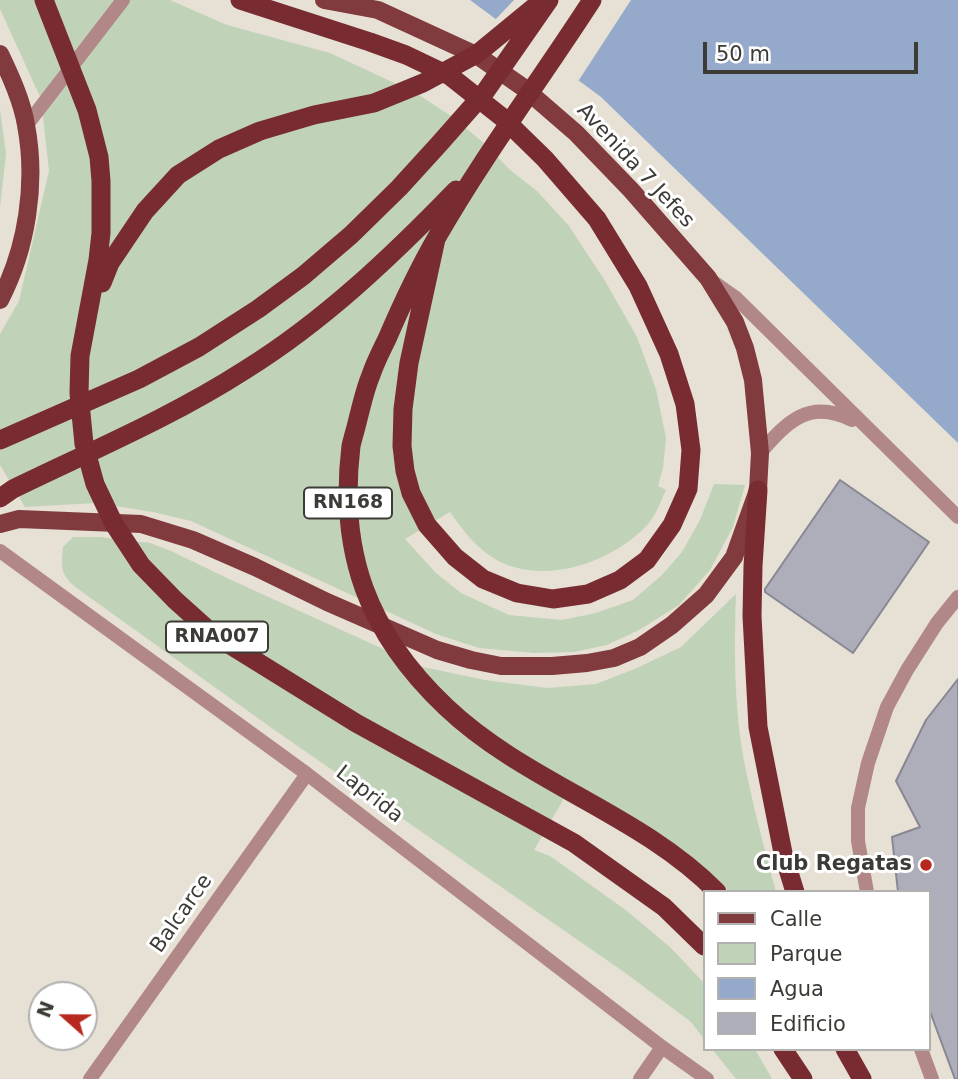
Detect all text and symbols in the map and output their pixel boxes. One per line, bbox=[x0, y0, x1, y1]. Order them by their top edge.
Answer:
scale bar bbox=[706, 28, 921, 72]
text: 50 m bbox=[716, 42, 770, 66]
street label: Avenida 7 Jefes bbox=[571, 99, 699, 233]
road number: RN168 bbox=[304, 488, 392, 518]
road number: RNA007 bbox=[166, 622, 268, 652]
street label: Laprida bbox=[330, 761, 408, 829]
place label: Club Regatas bbox=[756, 852, 912, 878]
marker: Club Regatas bbox=[918, 857, 934, 873]
street label: Balcarce bbox=[146, 870, 218, 958]
legend bbox=[702, 890, 930, 1051]
text: Calle bbox=[770, 907, 822, 931]
text: Parque bbox=[770, 942, 842, 966]
text: Agua bbox=[770, 977, 824, 1001]
north arrow bbox=[28, 981, 98, 1051]
text: N bbox=[32, 998, 58, 1021]
text: Edificio bbox=[770, 1012, 846, 1036]

